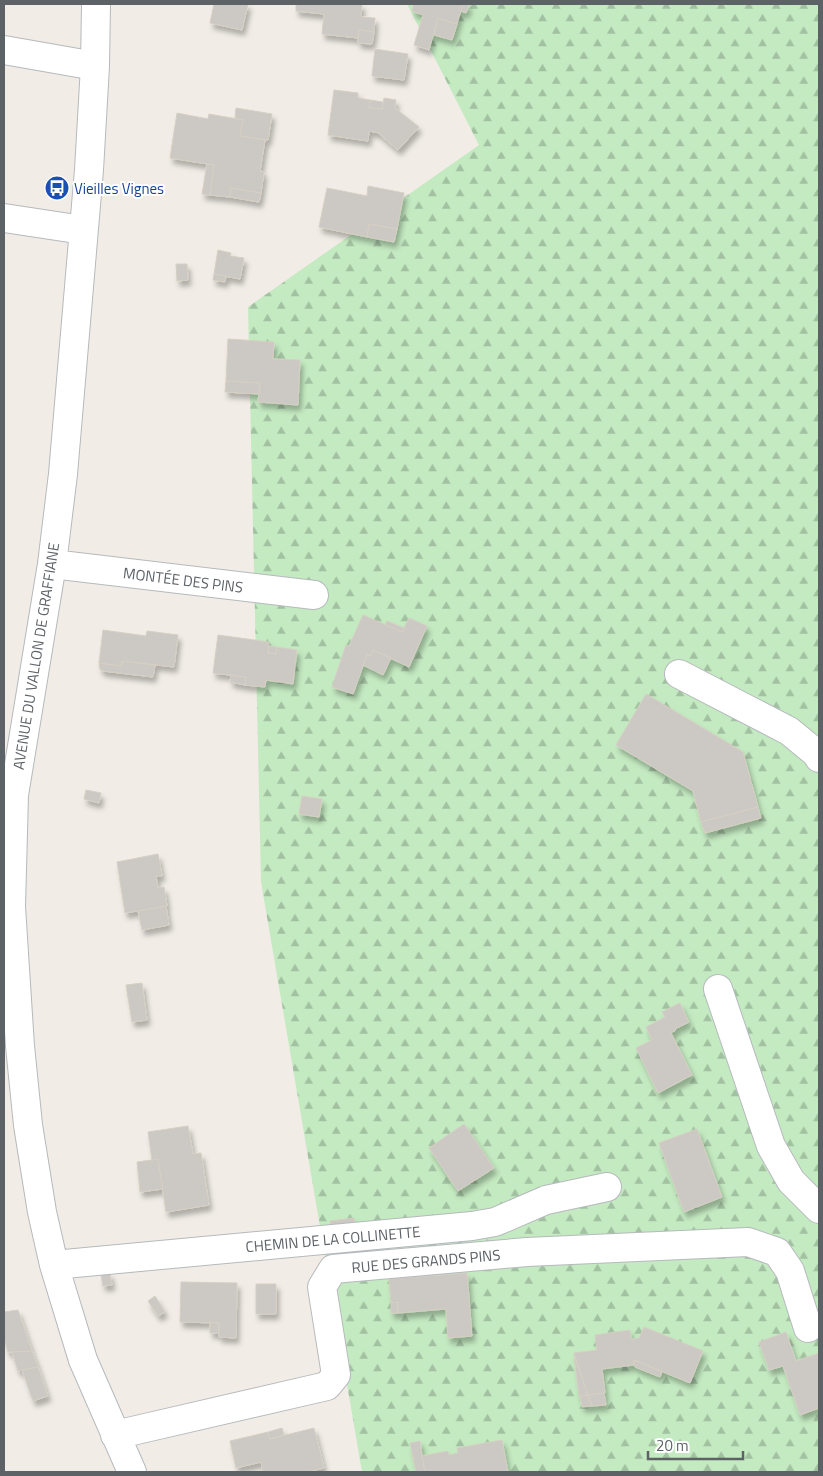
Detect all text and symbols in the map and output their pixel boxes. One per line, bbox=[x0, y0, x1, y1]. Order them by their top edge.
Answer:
bus stop icon: Vieilles Vignes bbox=[44, 175, 70, 201]
place label: Vieilles Vignes bbox=[74, 177, 164, 200]
street label: AVENUE DU VALLON DE GRAFFIANE bbox=[7, 541, 65, 771]
street label: MONTÉE DES PINS bbox=[122, 561, 244, 599]
street label: CHEMIN DE LA COLLINETTE bbox=[245, 1220, 421, 1258]
street label: RUE DES GRANDS PINS bbox=[351, 1243, 501, 1279]
scale bar bbox=[648, 1428, 743, 1460]
text: 20 m bbox=[656, 1434, 689, 1457]

